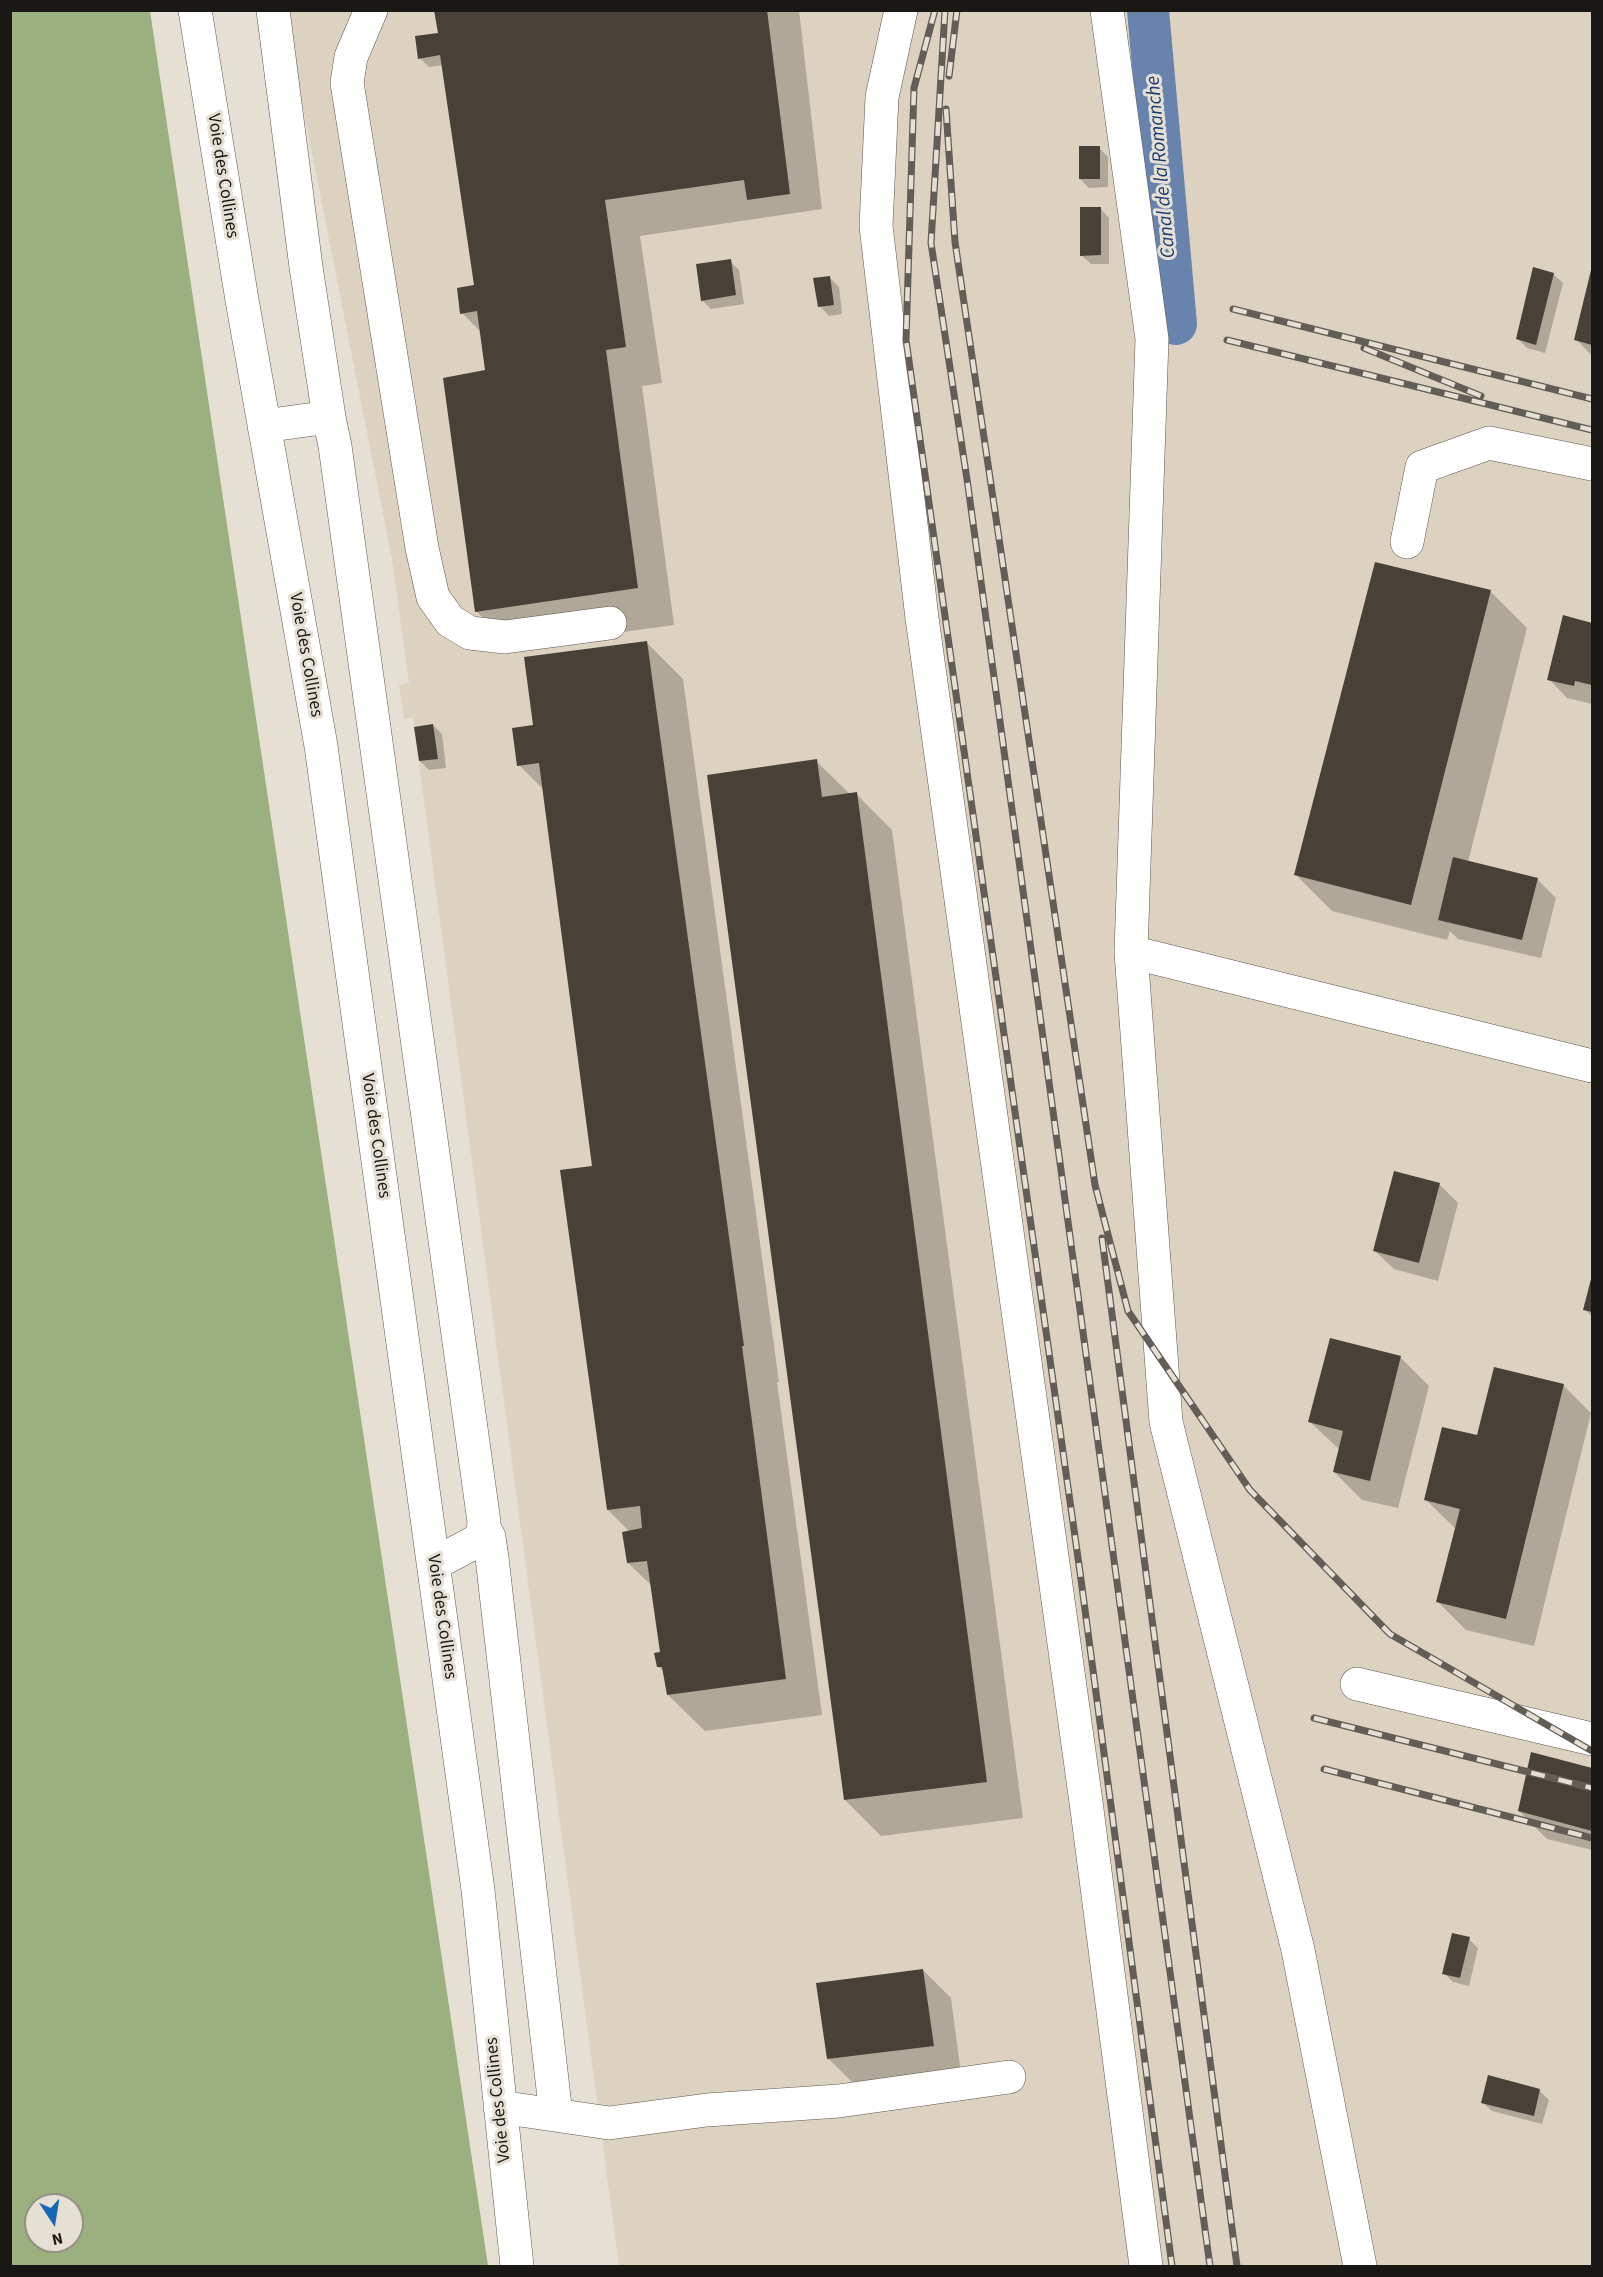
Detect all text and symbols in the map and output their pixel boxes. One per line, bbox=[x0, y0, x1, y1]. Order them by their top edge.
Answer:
water label: Canal de la Romanche bbox=[1142, 75, 1182, 259]
street label: Voie des Collines bbox=[201, 112, 243, 240]
street label: Voie des Collines bbox=[283, 591, 327, 719]
street label: Voie des Collines bbox=[356, 1072, 394, 1200]
street label: Voie des Collines bbox=[422, 1553, 460, 1681]
street label: Voie des Collines bbox=[482, 2036, 516, 2164]
north arrow bbox=[24, 2193, 84, 2253]
text: N bbox=[50, 2227, 65, 2251]

